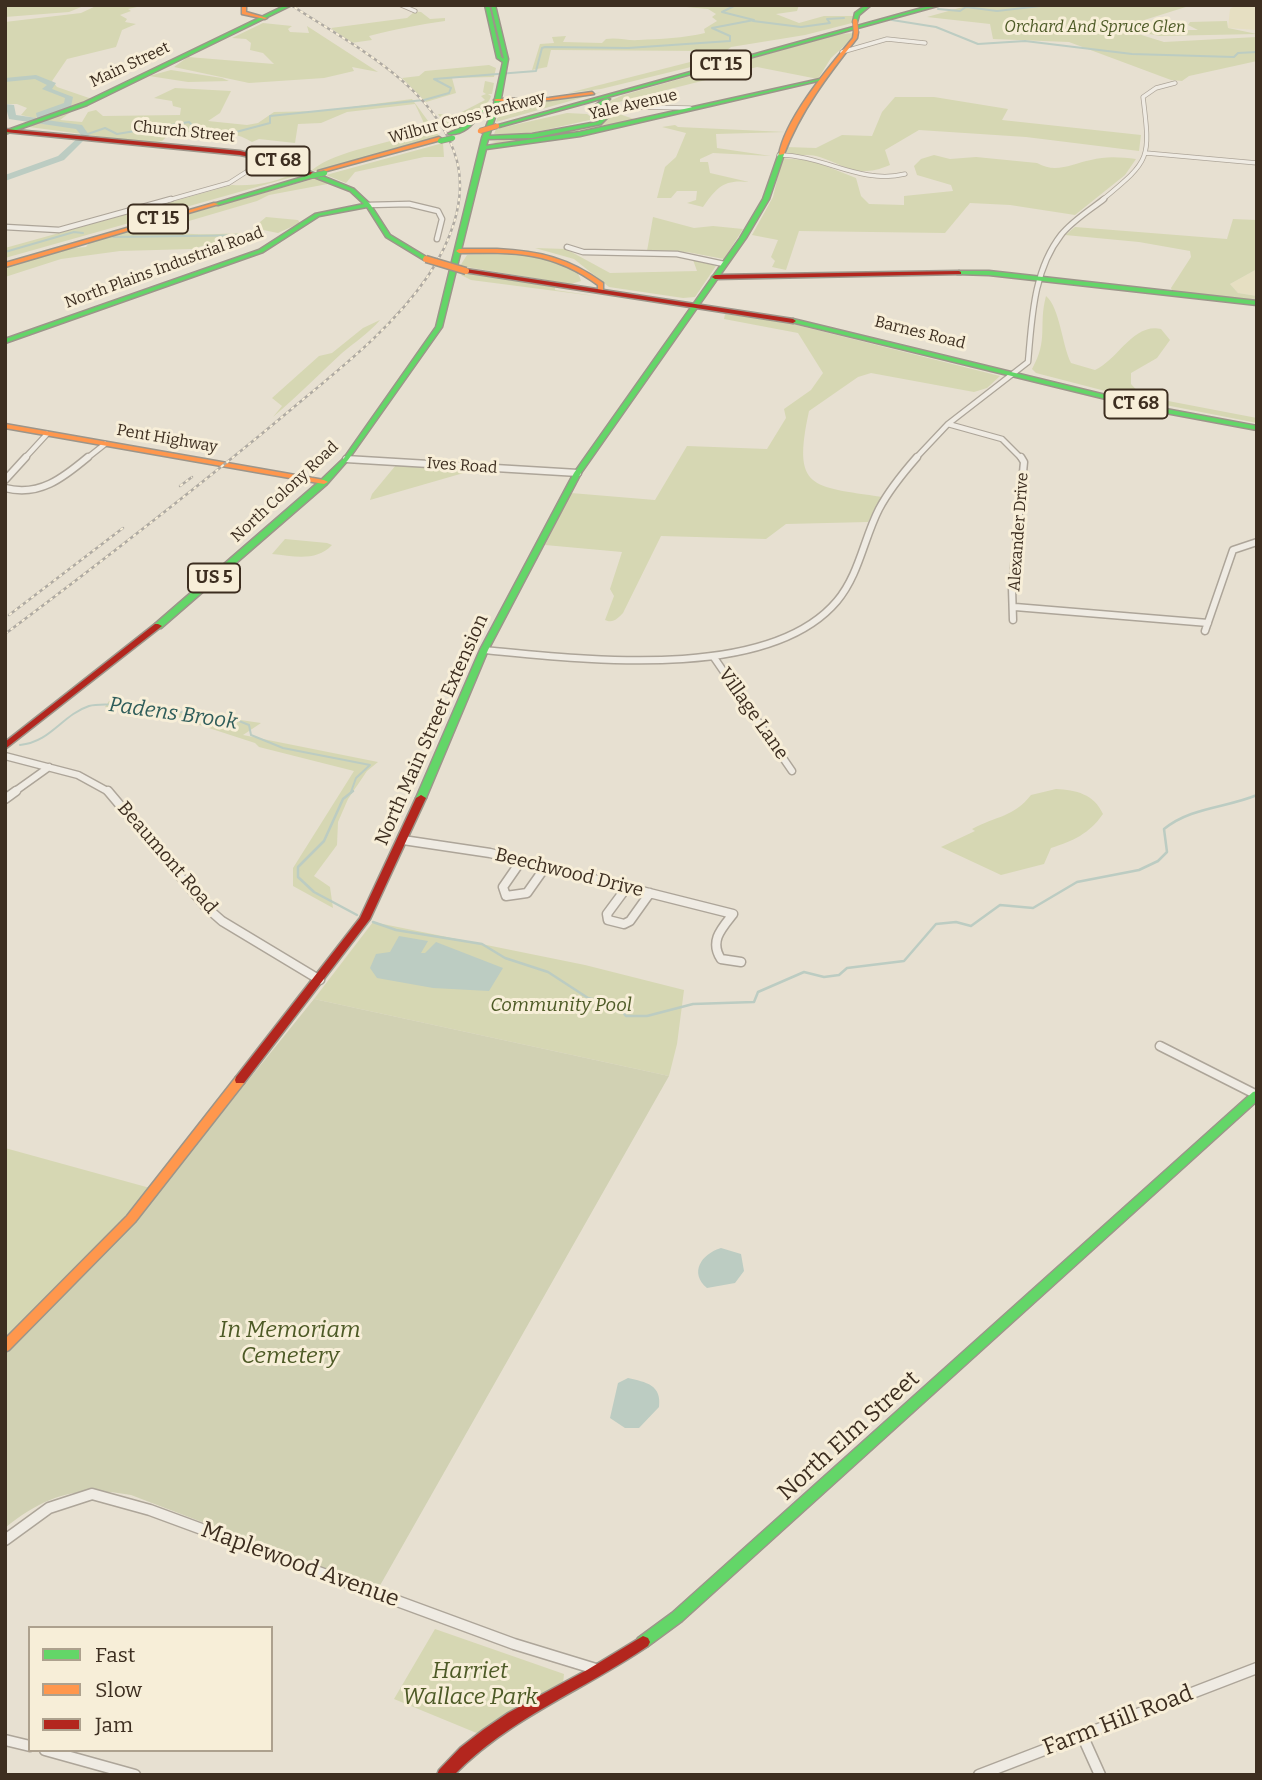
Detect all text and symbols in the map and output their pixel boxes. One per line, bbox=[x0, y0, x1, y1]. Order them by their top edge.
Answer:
park label: Orchard And Spruce Glen bbox=[1004, 18, 1186, 38]
street label: Main Street bbox=[87, 38, 173, 92]
road number: CT 15 bbox=[691, 51, 751, 80]
street label: Yale Avenue bbox=[587, 85, 679, 125]
street label: Wilbur Cross Parkway bbox=[387, 88, 547, 148]
street label: Church Street bbox=[132, 117, 236, 147]
road number: CT 68 bbox=[246, 146, 310, 176]
road number: CT 15 bbox=[128, 204, 188, 233]
street label: North Plains Industrial Road bbox=[62, 223, 266, 313]
street label: Barnes Road bbox=[873, 312, 967, 354]
road number: CT 68 bbox=[1104, 390, 1168, 418]
street label: Pent Highway bbox=[115, 421, 219, 457]
street label: North Colony Road bbox=[228, 437, 342, 547]
street label: Ives Road bbox=[426, 454, 498, 478]
street label: Alexander Drive bbox=[1005, 472, 1033, 592]
road number: US 5 bbox=[188, 564, 240, 592]
street label: North Main Street Extension bbox=[371, 611, 493, 849]
street label: Village Lane bbox=[713, 664, 793, 764]
water label: Padens Brook bbox=[107, 692, 239, 736]
street label: Beaumont Road bbox=[112, 797, 222, 919]
street label: Beechwood Drive bbox=[492, 844, 646, 902]
park label: Community Pool bbox=[490, 995, 632, 1017]
park label: In Memoriam Cemetery bbox=[219, 1317, 361, 1371]
street label: North Elm Street bbox=[773, 1365, 925, 1507]
street label: Maplewood Avenue bbox=[197, 1516, 403, 1614]
legend bbox=[28, 1626, 273, 1752]
text: Fast bbox=[95, 1642, 135, 1668]
park label: Harriet Wallace Park bbox=[402, 1658, 538, 1712]
text: Slow bbox=[95, 1677, 142, 1703]
street label: Farm Hill Road bbox=[1039, 1680, 1197, 1762]
text: Jam bbox=[95, 1712, 133, 1738]

